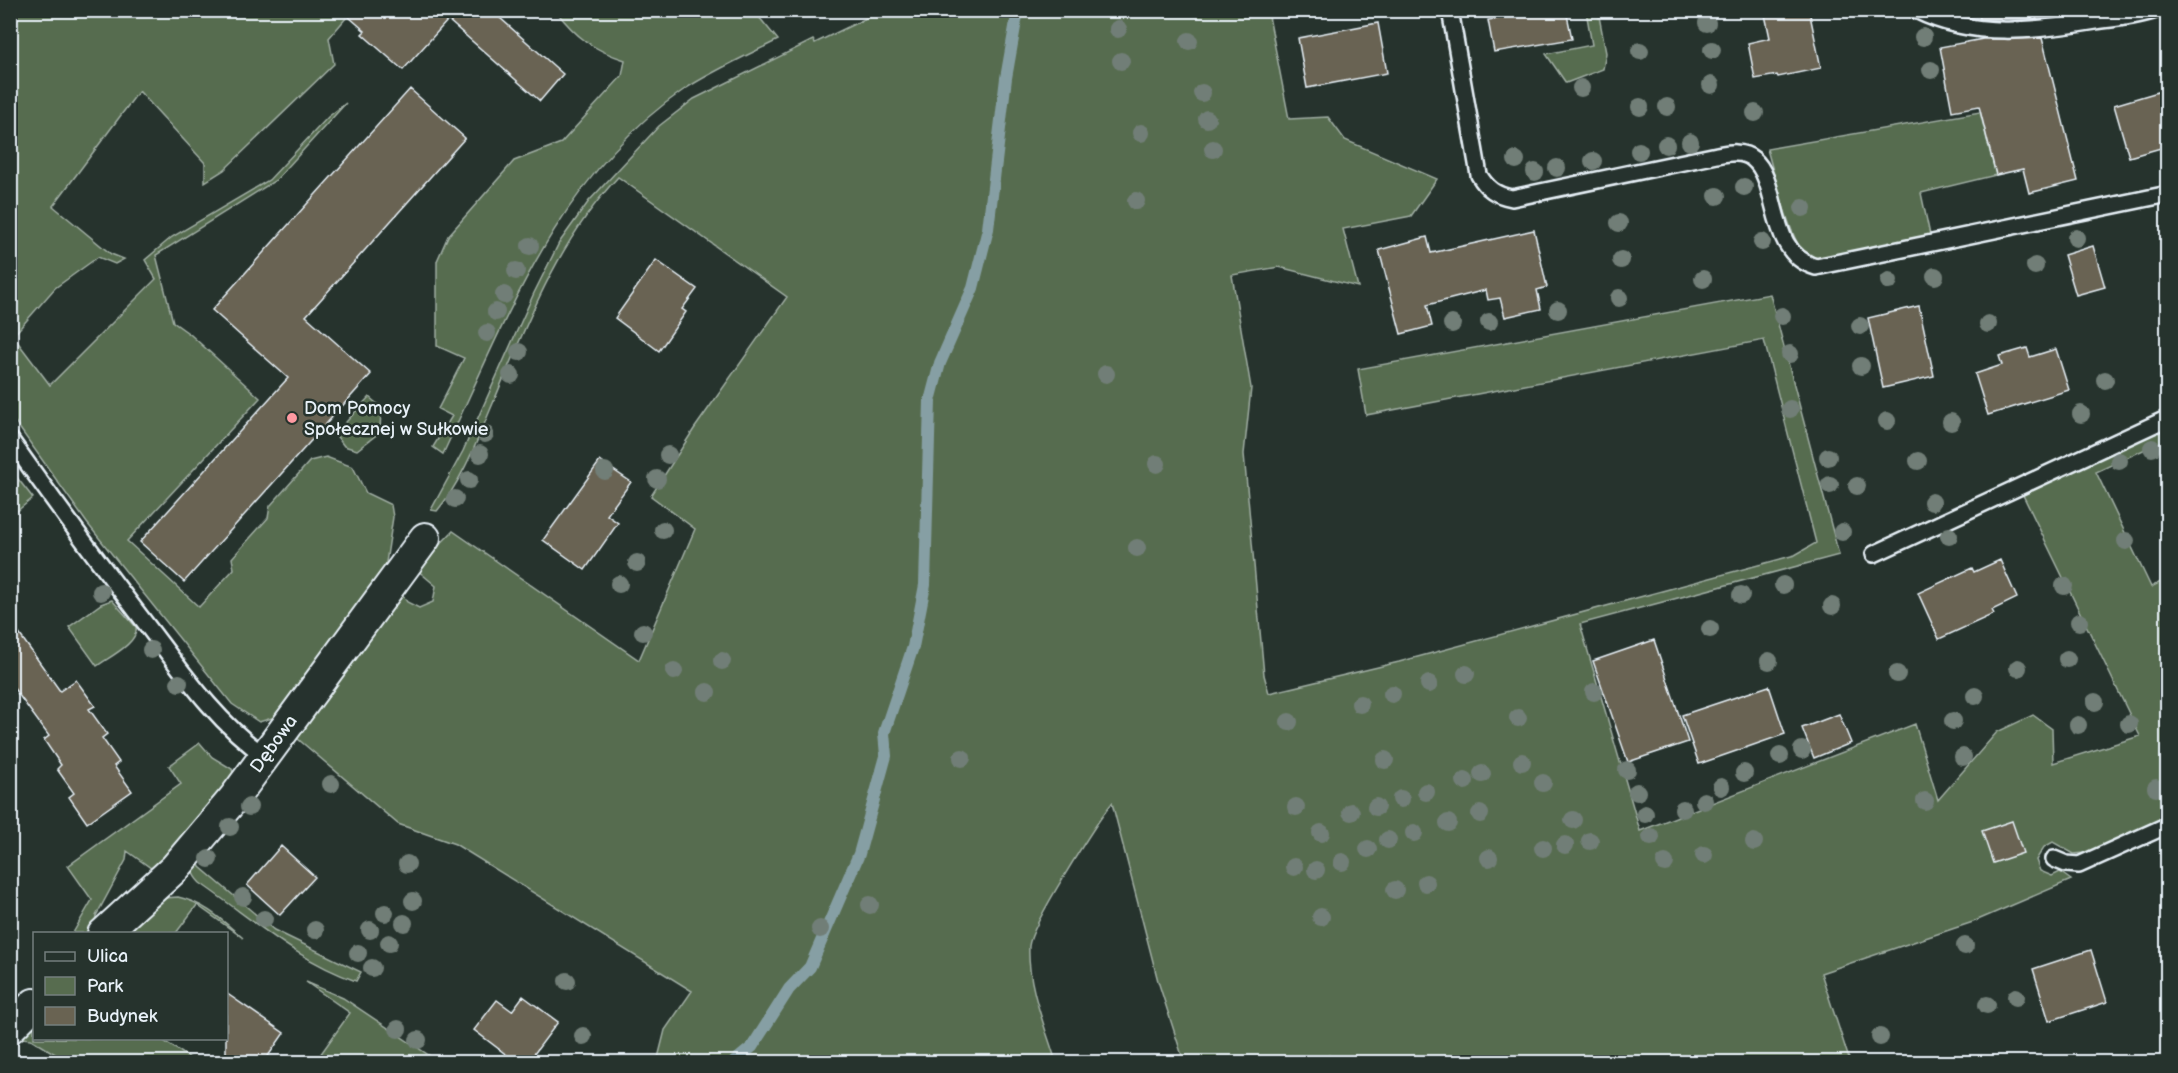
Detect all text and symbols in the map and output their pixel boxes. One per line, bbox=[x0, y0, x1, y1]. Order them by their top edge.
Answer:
place label: Dom Pomocy Społecznej w Sułkowie bbox=[304, 398, 489, 440]
marker: Dom Pomocy Społecznej w Sułkowie bbox=[285, 411, 299, 425]
street label: Dębowa bbox=[246, 711, 302, 777]
legend bbox=[33, 932, 228, 1040]
text: Ulica bbox=[87, 946, 128, 967]
text: Park bbox=[87, 976, 123, 997]
text: Budynek bbox=[87, 1006, 158, 1027]

